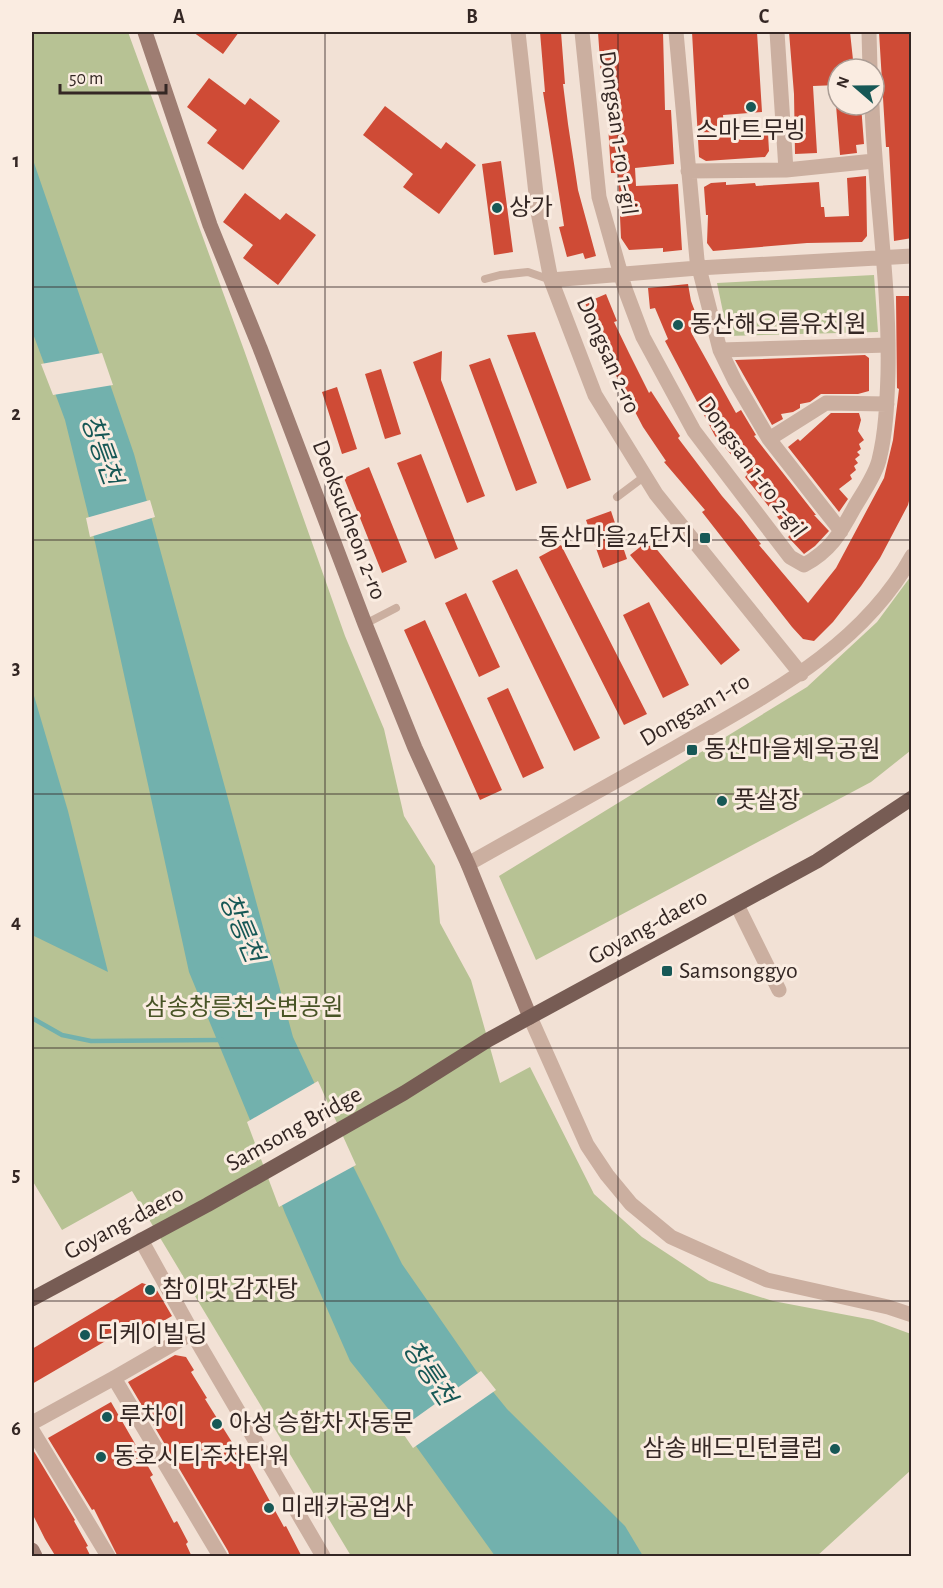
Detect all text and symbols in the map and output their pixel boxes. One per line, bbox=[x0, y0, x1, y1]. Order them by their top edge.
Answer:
text: A bbox=[173, 7, 185, 27]
text: B bbox=[466, 7, 478, 27]
text: C bbox=[759, 7, 770, 27]
street label: Dongsan 1-ro 1-gil bbox=[595, 49, 641, 217]
scale bar bbox=[60, 57, 166, 95]
north arrow bbox=[826, 57, 886, 117]
text: 50 m bbox=[69, 70, 103, 88]
text: N bbox=[833, 74, 852, 90]
marker: 스마트무빙 bbox=[744, 100, 758, 114]
place label: 스마트무빙 bbox=[696, 118, 806, 143]
text: 1 bbox=[12, 151, 20, 171]
place label: 상가 bbox=[509, 195, 553, 220]
marker: 상가 bbox=[490, 201, 504, 215]
street label: Dongsan 2-ro bbox=[572, 293, 644, 417]
place label: 동산해오름유치원 bbox=[690, 312, 867, 337]
marker: 동산해오름유치원 bbox=[671, 318, 685, 332]
street label: Dongsan 1-ro 2-gil bbox=[693, 392, 811, 542]
text: 2 bbox=[11, 404, 21, 424]
water label: 창릉천 bbox=[77, 411, 127, 491]
street label: Deoksucheon 2-ro bbox=[308, 437, 390, 603]
place label: 동산마을24단지 bbox=[538, 524, 693, 550]
marker: 동산마을24단지 bbox=[698, 531, 712, 545]
text: 3 bbox=[12, 658, 20, 678]
street label: Dongsan 1-ro bbox=[636, 669, 754, 751]
place label: 동산마을체욱공원 bbox=[704, 737, 881, 762]
marker: 동산마을체욱공원 bbox=[685, 743, 699, 757]
place label: 풋살장 bbox=[734, 787, 800, 813]
marker: 풋살장 bbox=[715, 794, 729, 808]
street label: Goyang-daero bbox=[585, 885, 711, 969]
water label: 창릉천 bbox=[215, 889, 269, 969]
text: 4 bbox=[11, 912, 21, 932]
place label: Samsonggyo bbox=[679, 959, 798, 983]
marker: Samsonggyo bbox=[660, 964, 674, 978]
park label: 삼송창릉천수변공원 bbox=[145, 995, 343, 1020]
street label: Samsong Bridge bbox=[222, 1082, 366, 1176]
text: 5 bbox=[12, 1165, 20, 1185]
street label: Goyang-daero bbox=[60, 1182, 188, 1264]
place label: 참이맛 감자탕 bbox=[162, 1277, 298, 1302]
marker: 참이맛 감자탕 bbox=[143, 1283, 157, 1297]
place label: 디케이빌딩 bbox=[97, 1322, 207, 1347]
marker: 디케이빌딩 bbox=[78, 1328, 92, 1342]
water label: 창릉천 bbox=[398, 1335, 462, 1413]
place label: 루차이 bbox=[119, 1404, 185, 1429]
marker: 루차이 bbox=[100, 1410, 114, 1424]
place label: 아성 승합차 자동문 bbox=[229, 1410, 414, 1436]
marker: 아성 승합차 자동문 bbox=[210, 1417, 224, 1431]
text: 6 bbox=[11, 1419, 21, 1439]
place label: 삼송 배드민턴클럽 bbox=[642, 1436, 823, 1461]
marker: 삼송 배드민턴클럽 bbox=[828, 1442, 842, 1456]
place label: 동호시티주차타워 bbox=[113, 1444, 290, 1469]
marker: 동호시티주차타워 bbox=[94, 1450, 108, 1464]
place label: 미래카공업사 bbox=[281, 1495, 413, 1520]
marker: 미래카공업사 bbox=[262, 1501, 276, 1515]

